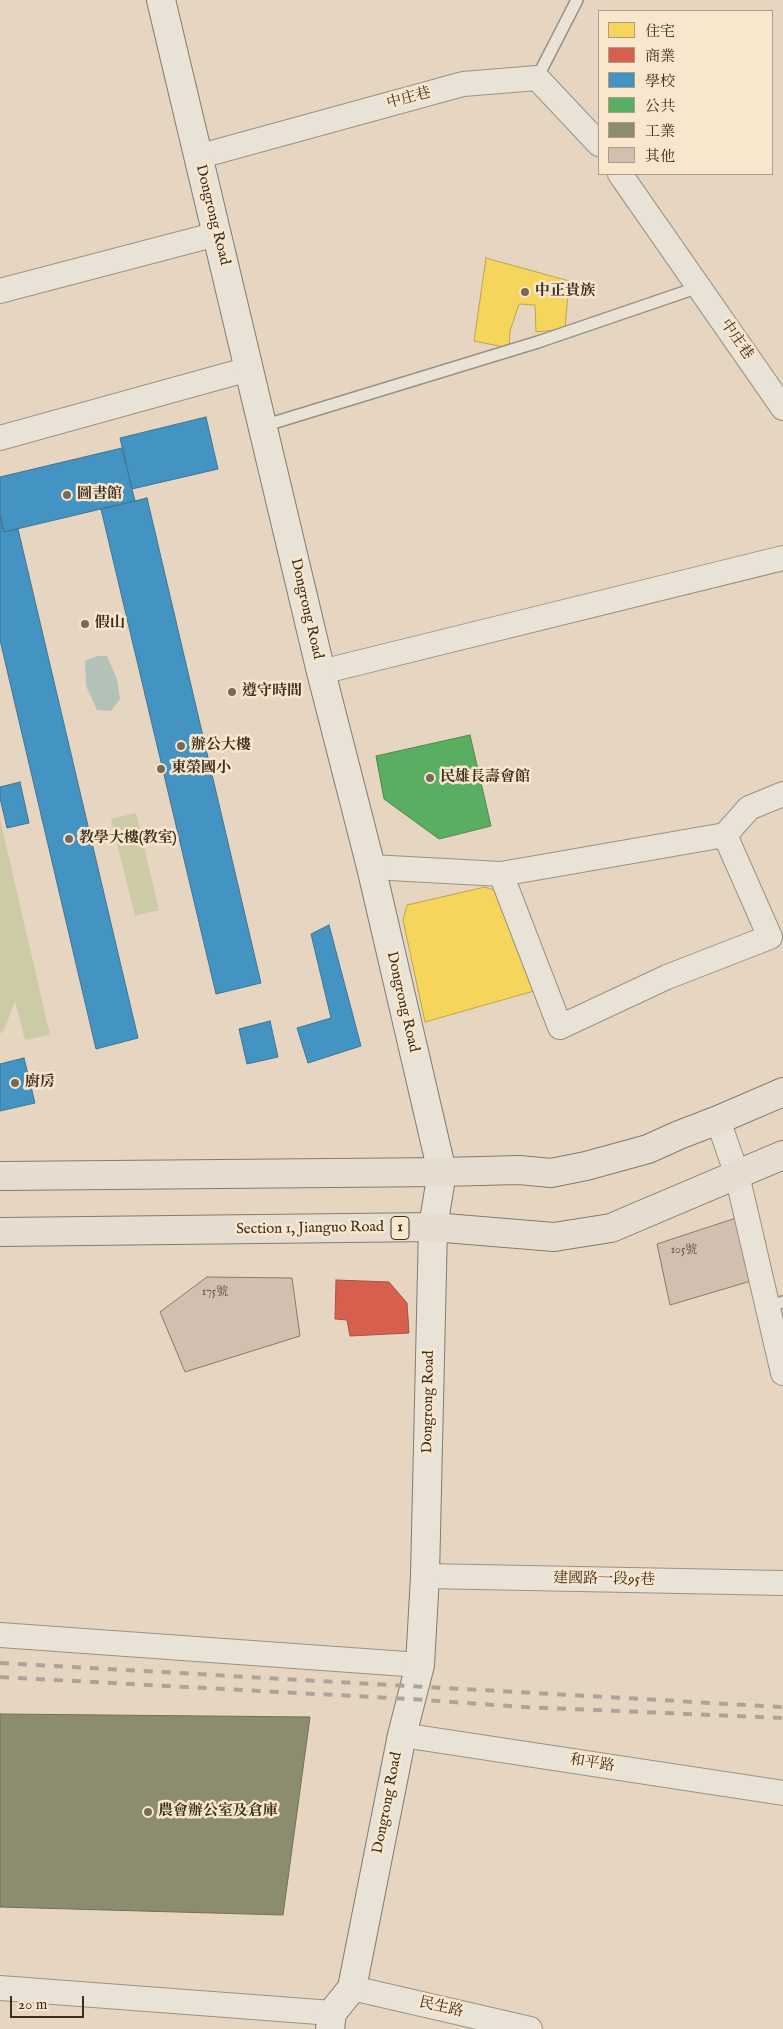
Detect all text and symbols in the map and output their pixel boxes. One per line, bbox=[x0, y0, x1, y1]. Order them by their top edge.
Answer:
legend bbox=[598, 10, 773, 175]
text: 住宅 bbox=[645, 22, 675, 41]
text: 商業 bbox=[645, 47, 675, 66]
text: 學校 bbox=[645, 72, 675, 91]
street label: 中庄巷 bbox=[385, 84, 433, 114]
text: 公共 bbox=[645, 97, 675, 116]
text: 工業 bbox=[645, 122, 675, 141]
text: 其他 bbox=[645, 147, 675, 166]
street label: Dongrong Road bbox=[191, 163, 233, 267]
place label: 中正貴族 bbox=[535, 283, 595, 301]
marker: 中正貴族 bbox=[519, 286, 531, 298]
street label: 中庄巷 bbox=[716, 316, 756, 364]
place label: 圖書館 bbox=[77, 486, 122, 504]
marker: 圖書館 bbox=[61, 489, 73, 501]
street label: Dongrong Road bbox=[286, 557, 326, 661]
place label: 假山 bbox=[95, 615, 125, 633]
marker: 假山 bbox=[79, 618, 91, 630]
place label: 遵守時間 bbox=[242, 683, 302, 701]
marker: 遵守時間 bbox=[226, 686, 238, 698]
place label: 辦公大樓 bbox=[191, 737, 251, 755]
marker: 辦公大樓 bbox=[175, 740, 187, 752]
place label: 東榮國小 bbox=[171, 760, 231, 778]
marker: 東榮國小 bbox=[155, 763, 167, 775]
place label: 民雄長壽會館 bbox=[440, 769, 530, 787]
marker: 民雄長壽會館 bbox=[424, 772, 436, 784]
place label: 教學大樓(教室) bbox=[79, 830, 177, 848]
marker: 教學大樓(教室) bbox=[63, 833, 75, 845]
street label: Dongrong Road bbox=[382, 950, 422, 1054]
place label: 廚房 bbox=[25, 1074, 55, 1092]
marker: 廚房 bbox=[9, 1077, 21, 1089]
road number: 1 bbox=[391, 1216, 409, 1240]
street label: Section 1, Jianguo Road bbox=[236, 1219, 384, 1239]
house number: 105號 bbox=[671, 1244, 697, 1258]
house number: 175號 bbox=[202, 1286, 228, 1300]
street label: Dongrong Road bbox=[419, 1350, 439, 1454]
street label: 建國路一段95巷 bbox=[553, 1570, 655, 1590]
street label: Dongrong Road bbox=[369, 1751, 407, 1855]
street label: 和平路 bbox=[568, 1752, 616, 1776]
place label: 農會辦公室及倉庫 bbox=[158, 1803, 278, 1821]
marker: 農會辦公室及倉庫 bbox=[142, 1806, 154, 1818]
scale bar bbox=[12, 1986, 86, 2018]
street label: 民生路 bbox=[417, 1994, 465, 2022]
text: 20 m bbox=[18, 1995, 47, 2014]

